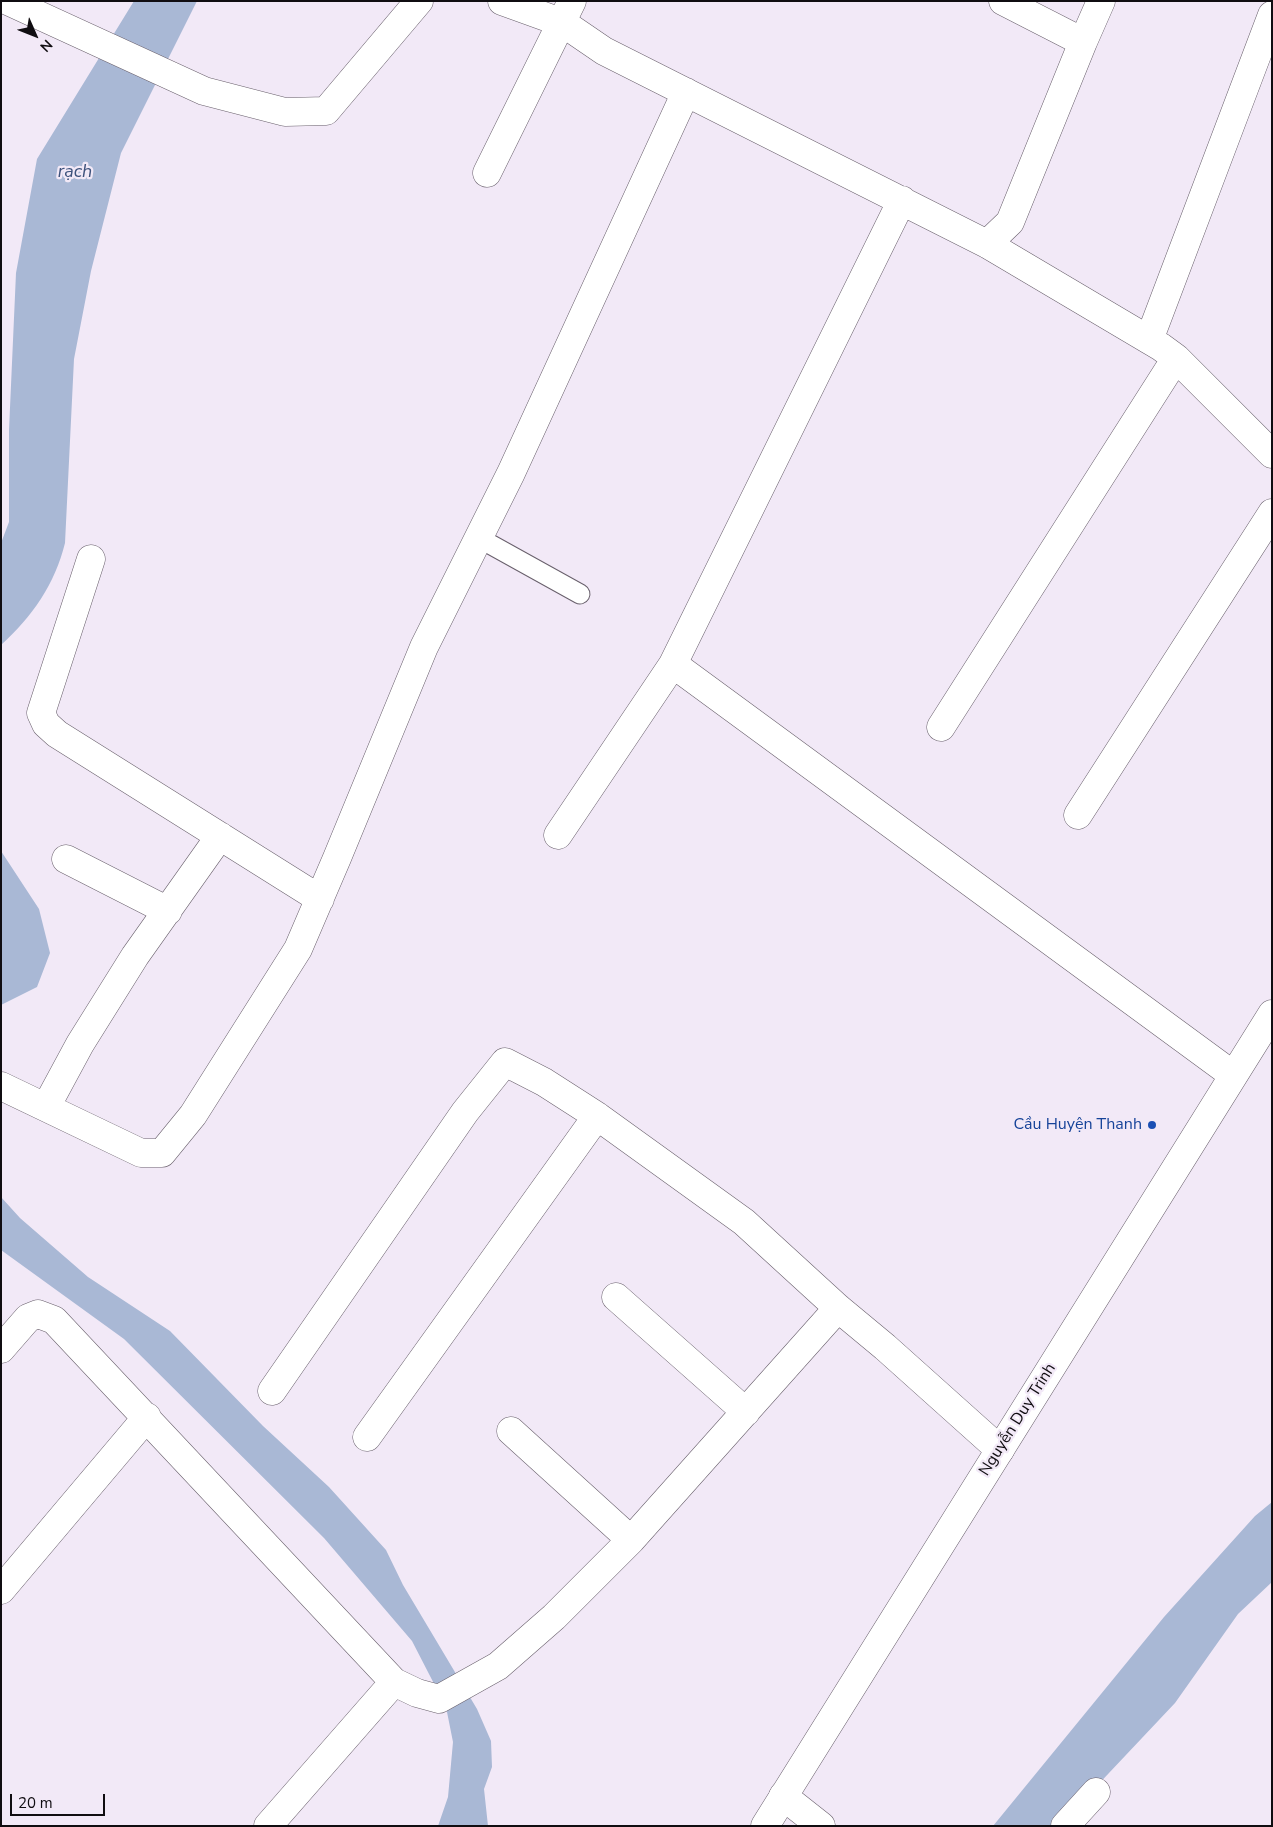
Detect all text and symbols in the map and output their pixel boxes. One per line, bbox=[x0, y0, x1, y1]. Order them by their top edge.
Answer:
north arrow bbox=[10, 10, 60, 60]
text: N bbox=[36, 35, 57, 56]
water label: rạch bbox=[58, 162, 92, 184]
place label: Cầu Huyện Thanh bbox=[1014, 1115, 1142, 1135]
marker: Cầu Huyện Thanh bbox=[1146, 1119, 1158, 1131]
street label: Nguyễn Duy Trinh bbox=[976, 1360, 1060, 1480]
scale bar bbox=[12, 1784, 108, 1816]
text: 20 m bbox=[18, 1793, 53, 1813]

